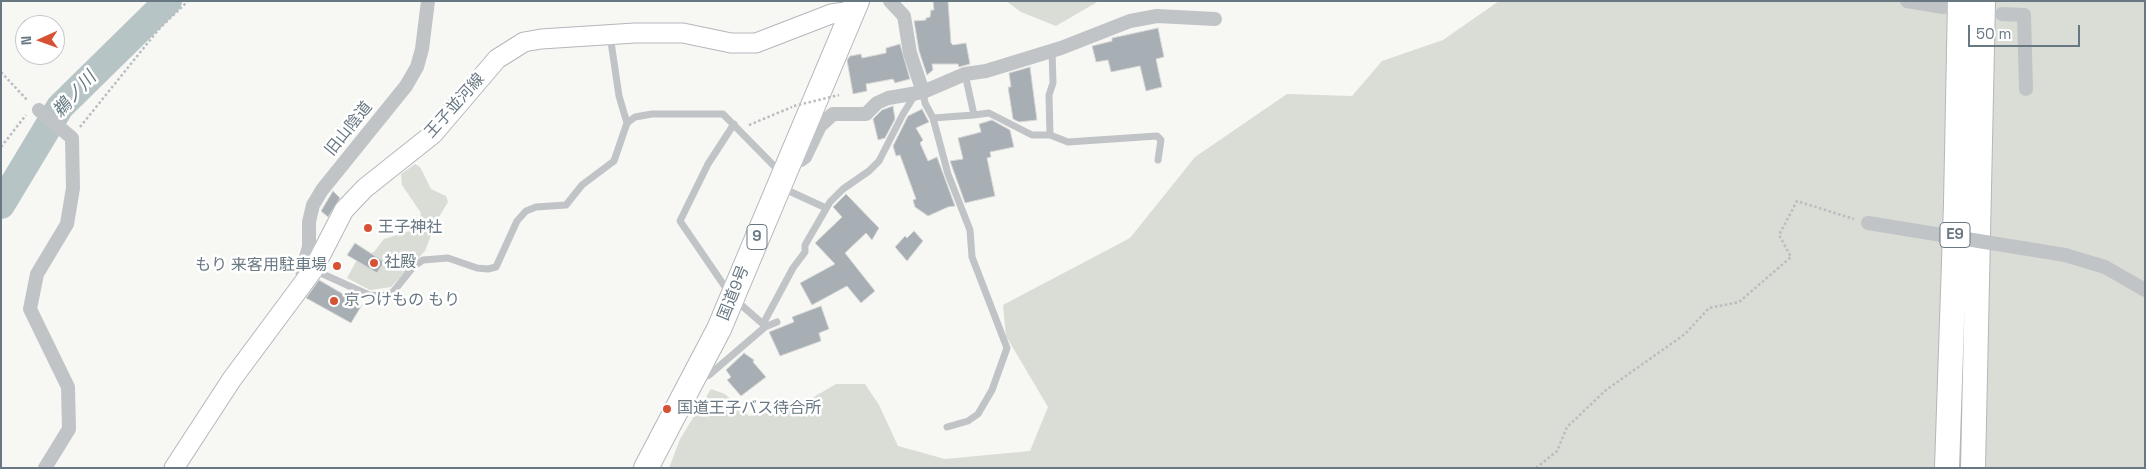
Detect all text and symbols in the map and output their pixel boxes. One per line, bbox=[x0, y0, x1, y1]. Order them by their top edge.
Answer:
north arrow bbox=[15, 15, 65, 65]
scale bar bbox=[1971, 15, 2084, 47]
text: 50 m bbox=[1976, 24, 2011, 43]
text: N bbox=[17, 35, 35, 46]
water label: 鵜ノ川 bbox=[49, 68, 101, 122]
street label: 王子並河線 bbox=[421, 70, 489, 142]
street label: 旧山陰道 bbox=[321, 98, 377, 160]
place label: 王子神社 bbox=[378, 218, 442, 238]
marker: 王子神社 bbox=[362, 222, 374, 234]
road number: E9 bbox=[1940, 222, 1970, 248]
road number: 9 bbox=[747, 224, 767, 250]
place label: 社殿 bbox=[384, 253, 416, 273]
place label: もり 来客用駐車場 bbox=[195, 256, 327, 276]
marker: 社殿 bbox=[368, 257, 380, 269]
marker: もり 来客用駐車場 bbox=[331, 260, 343, 272]
street label: 国道9号 bbox=[714, 263, 754, 323]
place label: 京つけもの もり bbox=[344, 291, 460, 311]
marker: 京つけもの もり bbox=[328, 295, 340, 307]
place label: 国道王子バス待合所 bbox=[677, 399, 821, 419]
marker: 国道王子バス待合所 bbox=[661, 403, 673, 415]

